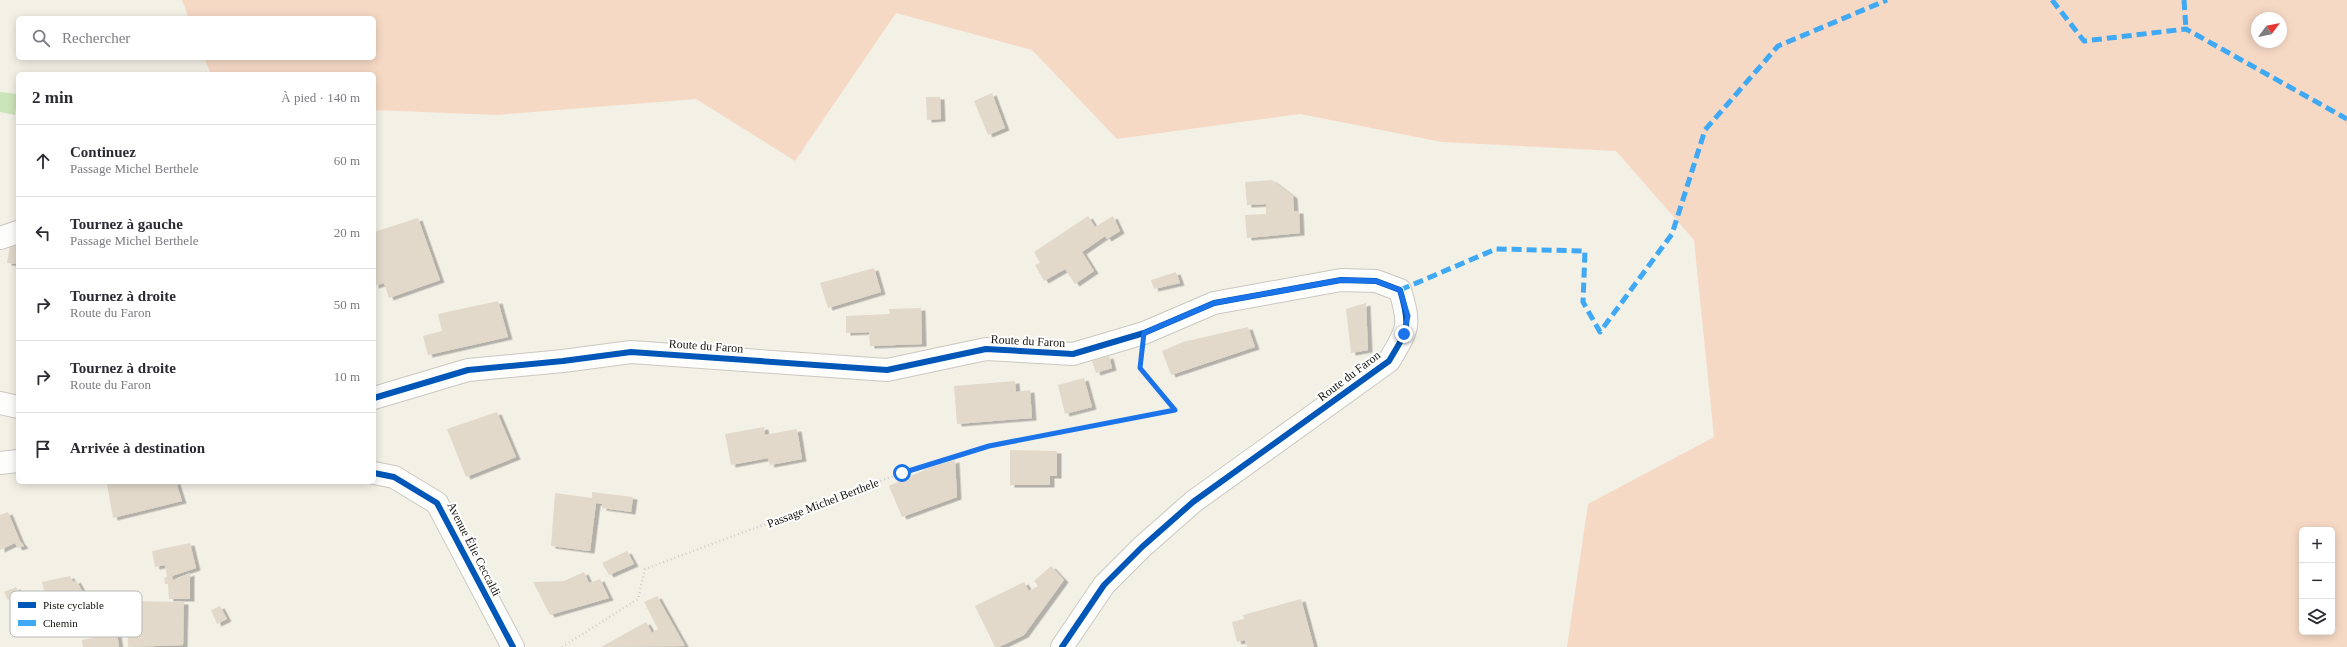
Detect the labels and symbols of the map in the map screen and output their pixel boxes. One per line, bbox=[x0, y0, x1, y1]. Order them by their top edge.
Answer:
north arrow bbox=[2251, 12, 2287, 48]
route end bbox=[1395, 325, 1413, 343]
street label: Route du Faron bbox=[990, 332, 1066, 350]
street label: Route du Faron bbox=[668, 336, 744, 356]
street label: Route du Faron bbox=[1315, 348, 1383, 404]
route start bbox=[893, 464, 911, 482]
street label: Passage Michel Berthele bbox=[765, 475, 881, 531]
street label: Avenue Élie Ceccaldi bbox=[444, 500, 504, 599]
legend bbox=[10, 591, 142, 637]
text: Piste cyclable bbox=[43, 599, 104, 611]
text: Chemin bbox=[43, 617, 78, 629]

